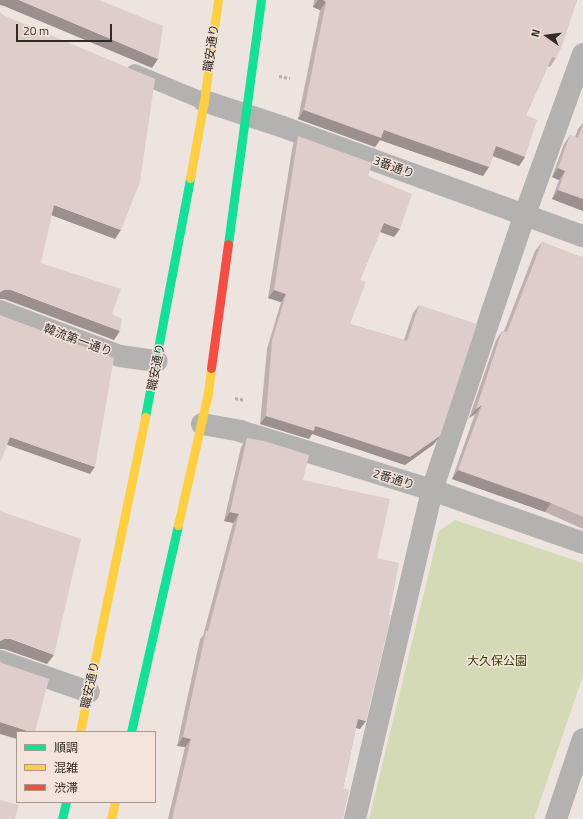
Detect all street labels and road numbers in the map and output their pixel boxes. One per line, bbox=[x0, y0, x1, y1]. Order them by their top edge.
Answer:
street label: 職安通り bbox=[201, 23, 221, 73]
street label: 3番通り bbox=[371, 153, 417, 181]
street label: 韓流第一通り bbox=[42, 321, 114, 359]
street label: 職安通り bbox=[144, 342, 168, 392]
street label: 2番通り bbox=[371, 466, 417, 492]
street label: 職安通り bbox=[78, 660, 102, 710]

